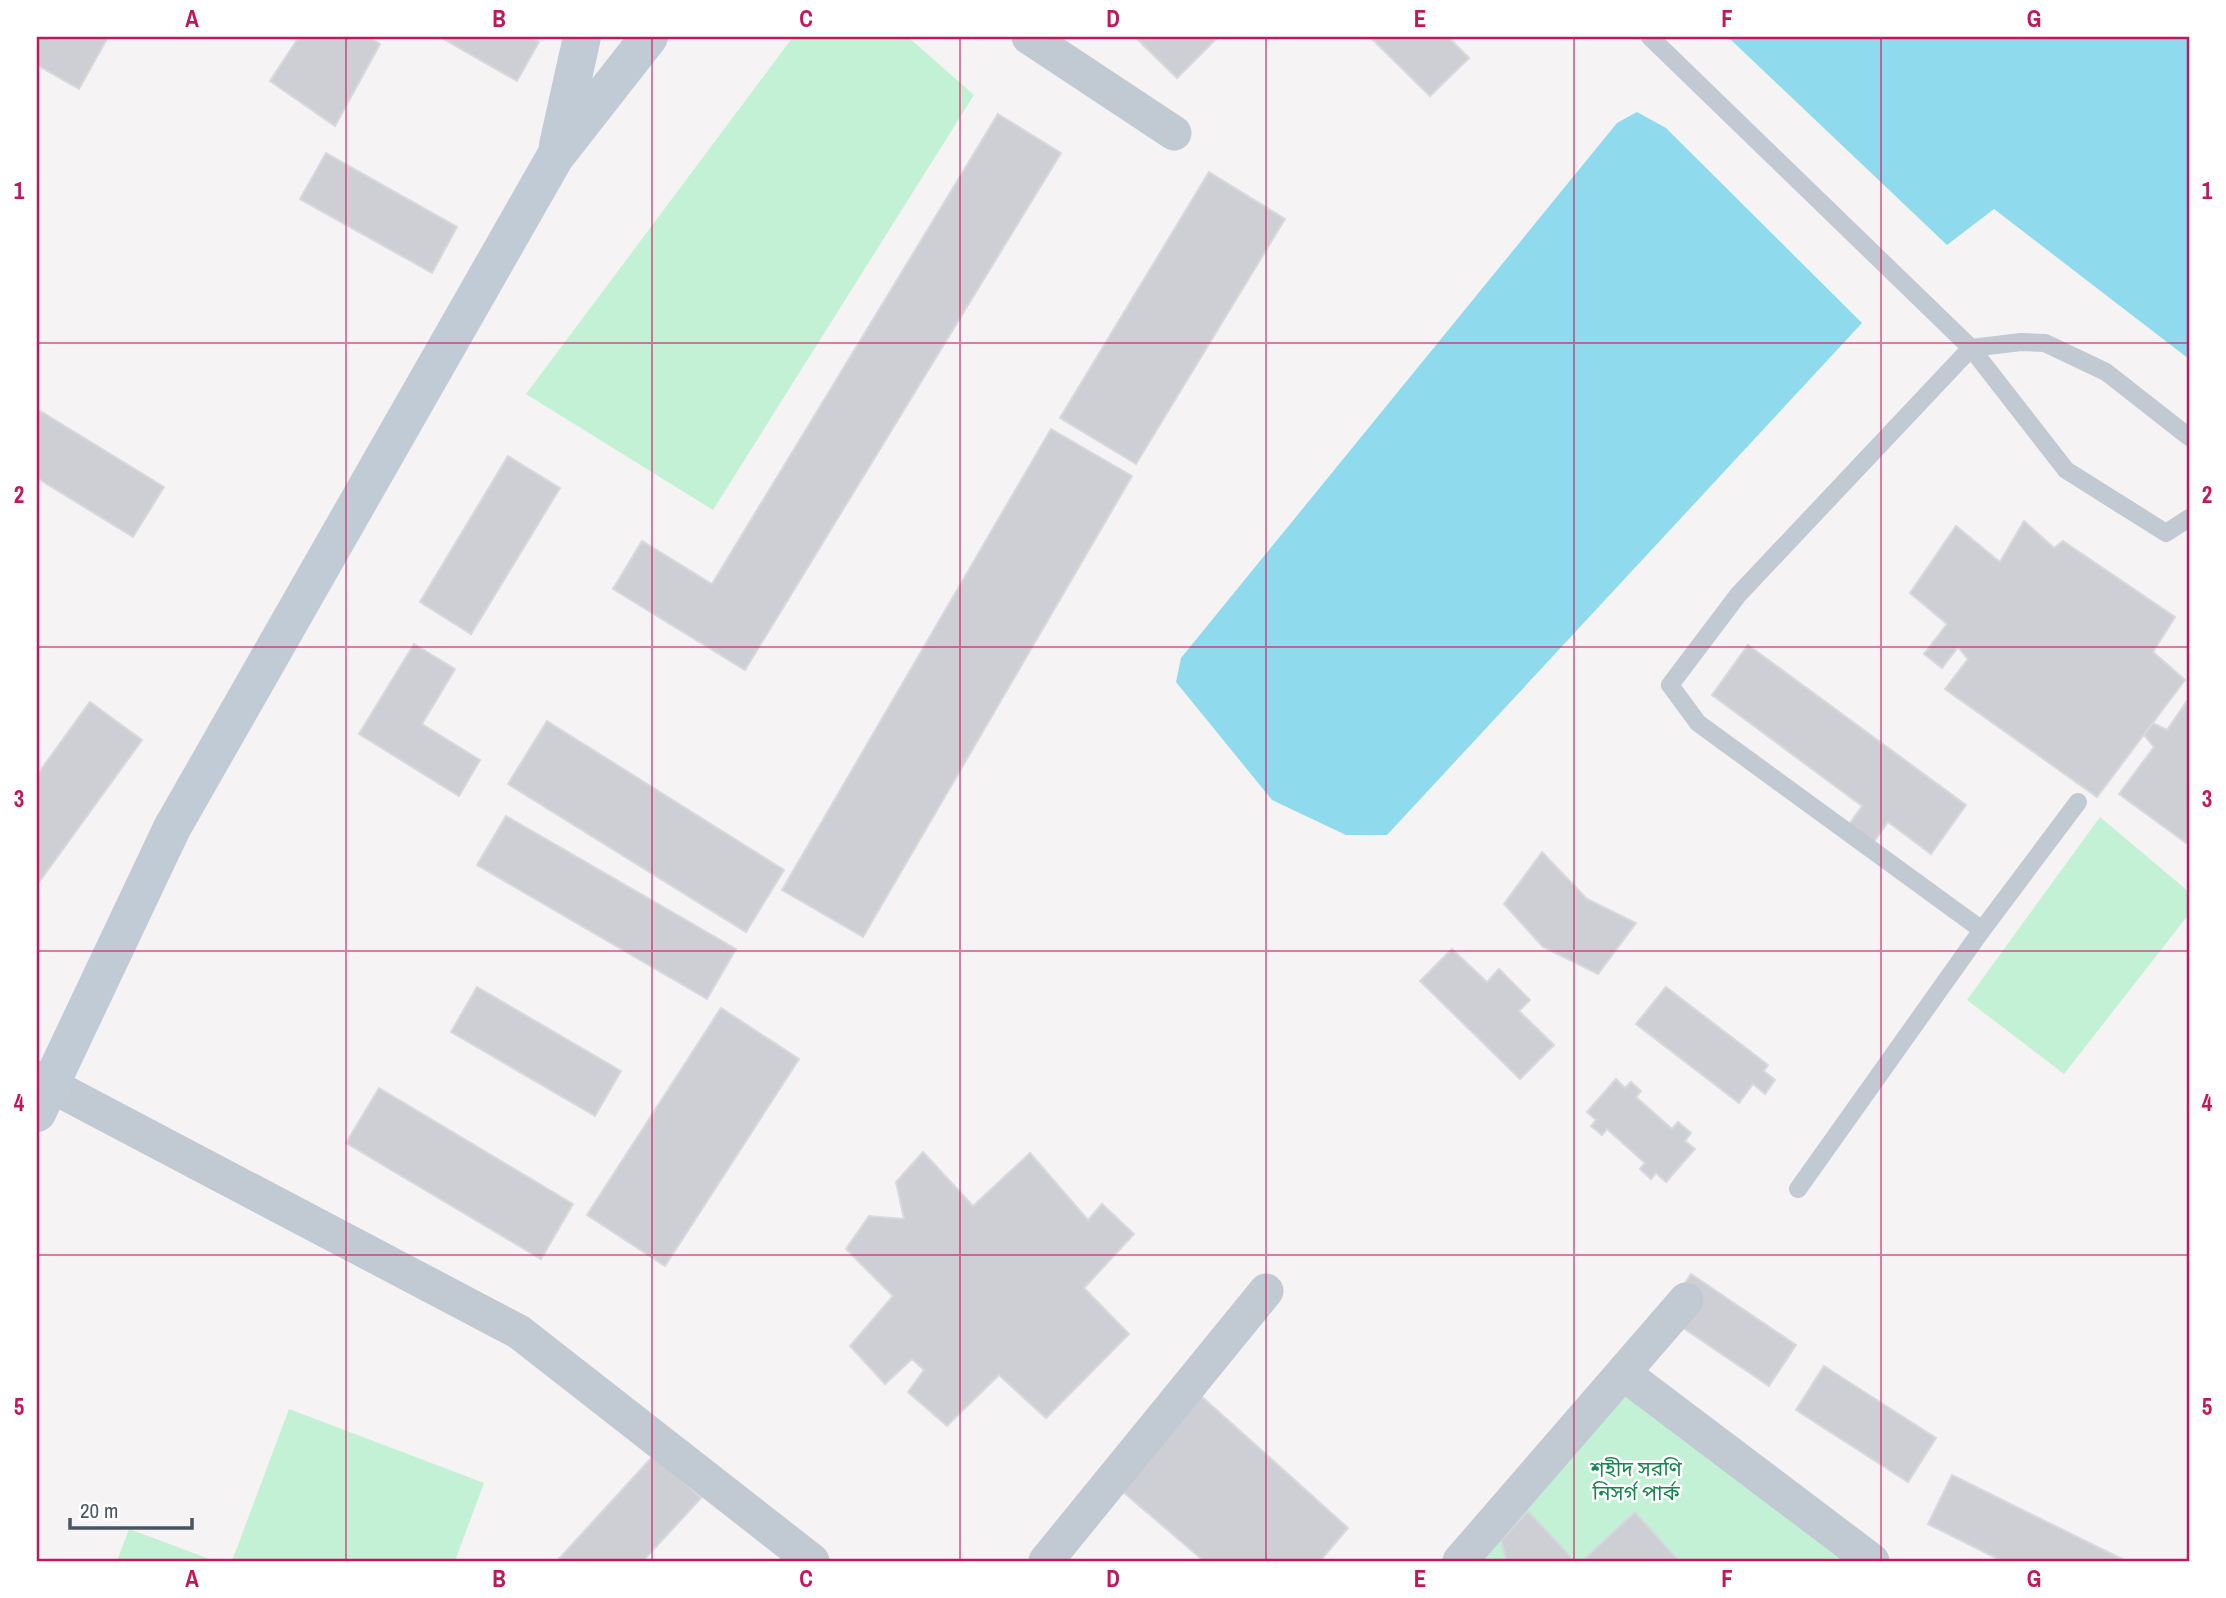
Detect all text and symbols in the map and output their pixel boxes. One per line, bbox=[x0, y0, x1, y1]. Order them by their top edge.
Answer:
text: A bbox=[185, 3, 199, 34]
text: B bbox=[492, 3, 506, 34]
text: C bbox=[799, 3, 813, 34]
text: D bbox=[1106, 3, 1120, 34]
text: E bbox=[1414, 3, 1426, 34]
text: F bbox=[1721, 3, 1733, 34]
text: G bbox=[2027, 3, 2041, 34]
text: 1 bbox=[14, 175, 25, 206]
text: 1 bbox=[2202, 175, 2213, 206]
text: 2 bbox=[14, 479, 24, 510]
text: 2 bbox=[2202, 479, 2212, 510]
text: 3 bbox=[14, 783, 24, 814]
text: 3 bbox=[2202, 783, 2212, 814]
text: 4 bbox=[14, 1087, 25, 1118]
text: 4 bbox=[2202, 1087, 2213, 1118]
text: 5 bbox=[14, 1391, 24, 1422]
text: 5 bbox=[2202, 1391, 2212, 1422]
park label: শহীদ সরণি নিসর্গ পার্ক bbox=[1589, 1454, 1683, 1507]
scale bar bbox=[70, 1486, 192, 1530]
text: 20 m bbox=[80, 1496, 118, 1525]
text: A bbox=[185, 1563, 199, 1594]
text: B bbox=[492, 1563, 506, 1594]
text: C bbox=[799, 1563, 813, 1594]
text: D bbox=[1106, 1563, 1120, 1594]
text: E bbox=[1414, 1563, 1426, 1594]
text: F bbox=[1721, 1563, 1733, 1594]
text: G bbox=[2027, 1563, 2041, 1594]

